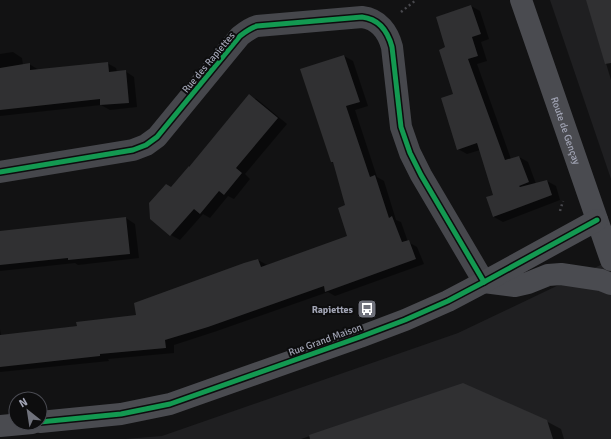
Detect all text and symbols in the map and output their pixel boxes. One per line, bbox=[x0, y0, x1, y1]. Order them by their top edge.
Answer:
street label: Rue des Rapiettes bbox=[180, 29, 238, 95]
street label: Route de Gençay bbox=[548, 95, 583, 167]
bus stop icon: Rapiettes bbox=[356, 298, 378, 320]
place label: Rapiettes bbox=[312, 304, 354, 316]
street label: Rue Grand Maison bbox=[287, 321, 364, 359]
north arrow bbox=[8, 391, 48, 431]
text: N bbox=[17, 395, 30, 410]

